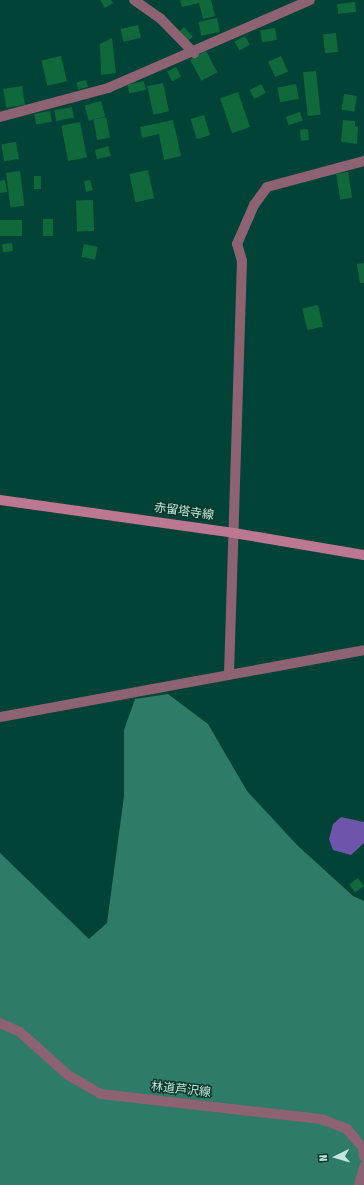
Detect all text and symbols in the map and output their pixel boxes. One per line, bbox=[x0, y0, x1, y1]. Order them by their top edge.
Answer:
street label: 赤留塔寺線 bbox=[153, 501, 215, 523]
street label: 林道芦沢線 bbox=[150, 1080, 212, 1100]
north arrow bbox=[316, 1137, 356, 1177]
text: N bbox=[317, 1154, 330, 1162]

